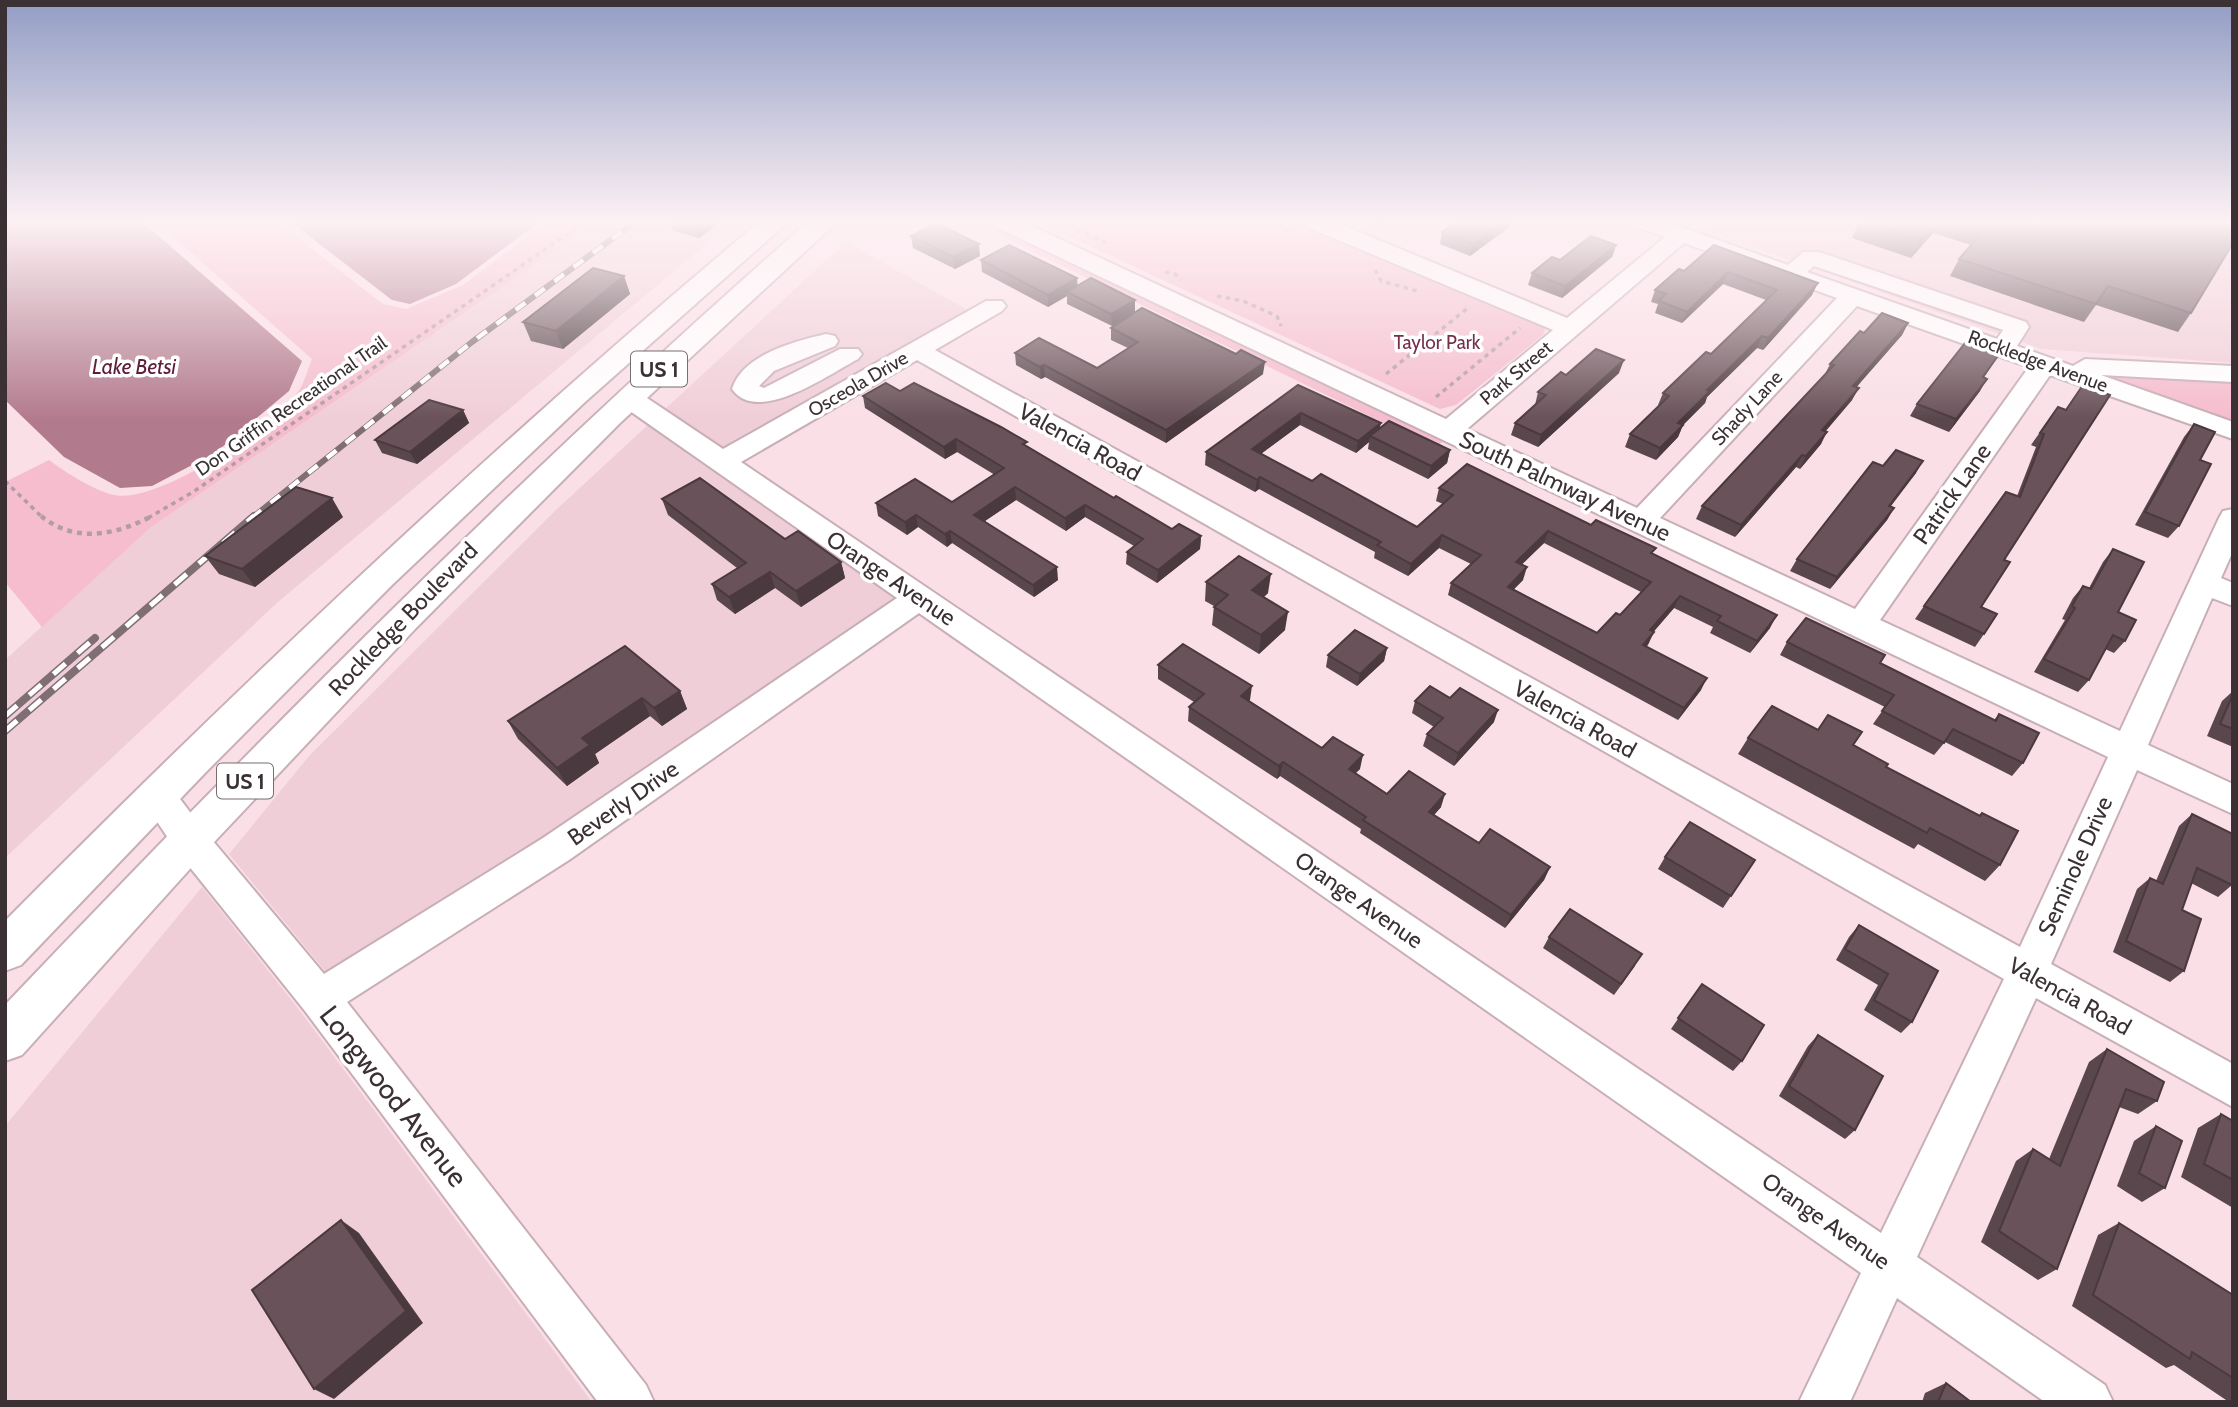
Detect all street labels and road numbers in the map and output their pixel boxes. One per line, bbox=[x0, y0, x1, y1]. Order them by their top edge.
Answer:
street label: Rockledge Avenue bbox=[1965, 325, 2111, 397]
street label: Don Griffin Recreational Trail bbox=[191, 331, 392, 481]
street label: Park Street bbox=[1475, 336, 1557, 410]
street label: Osceola Drive bbox=[804, 346, 912, 422]
road number: US 1 bbox=[631, 352, 687, 386]
street label: Shady Lane bbox=[1707, 366, 1788, 450]
street label: Valencia Road bbox=[1014, 397, 1146, 487]
street label: South Palmway Avenue bbox=[1455, 425, 1675, 547]
street label: Patrick Lane bbox=[1907, 438, 1997, 550]
street label: Orange Avenue bbox=[821, 524, 961, 632]
street label: Rockledge Boulevard bbox=[323, 536, 483, 702]
street label: Valencia Road bbox=[1509, 674, 1641, 764]
street label: Beverly Drive bbox=[562, 754, 684, 852]
road number: US 1 bbox=[217, 764, 273, 798]
street label: Seminole Drive bbox=[2032, 792, 2118, 940]
street label: Orange Avenue bbox=[1290, 846, 1429, 955]
street label: Valencia Road bbox=[2004, 951, 2136, 1041]
street label: Longwood Avenue bbox=[313, 999, 475, 1193]
street label: Orange Avenue bbox=[1757, 1167, 1896, 1276]

